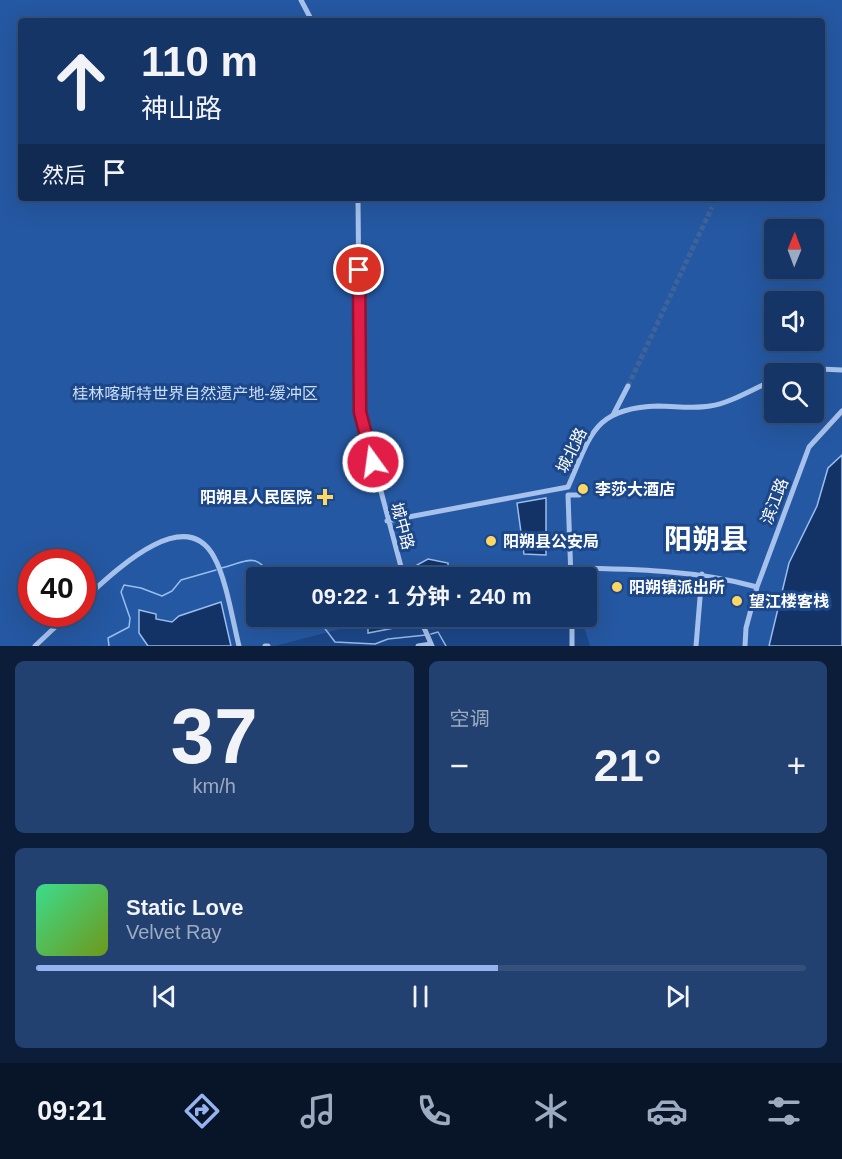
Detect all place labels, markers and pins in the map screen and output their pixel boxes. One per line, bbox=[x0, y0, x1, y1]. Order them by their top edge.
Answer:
pin bbox=[333, 244, 384, 295]
place label: 李莎大酒店 bbox=[595, 481, 675, 498]
marker: 李莎大酒店 bbox=[576, 482, 590, 496]
marker: 阳朔县人民医院 bbox=[316, 488, 334, 506]
place label: 阳朔县人民医院 bbox=[200, 489, 312, 506]
place label: 阳朔县公安局 bbox=[503, 533, 599, 550]
marker: 阳朔县公安局 bbox=[484, 534, 498, 548]
place label: 阳朔镇派出所 bbox=[629, 578, 725, 596]
marker: 阳朔镇派出所 bbox=[610, 580, 624, 594]
place label: 望江楼客栈 bbox=[749, 592, 829, 610]
marker: 望江楼客栈 bbox=[730, 594, 744, 608]

